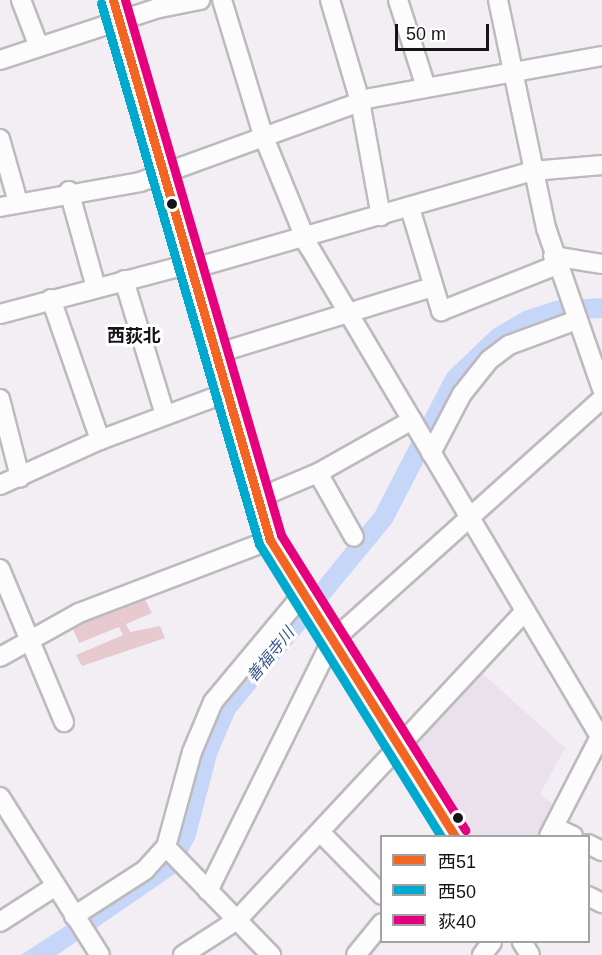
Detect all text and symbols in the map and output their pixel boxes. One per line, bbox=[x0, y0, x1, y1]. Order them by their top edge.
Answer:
scale bar bbox=[398, 12, 492, 50]
text: 50 m bbox=[406, 24, 446, 44]
unlabelled marker bbox=[166, 198, 178, 210]
district label: 西荻北 bbox=[107, 325, 161, 347]
water label: 善福寺川 bbox=[243, 624, 299, 686]
unlabelled marker bbox=[452, 812, 464, 824]
legend bbox=[380, 835, 590, 943]
text: 西51 bbox=[438, 852, 476, 872]
text: 西50 bbox=[438, 882, 476, 902]
text: 荻40 bbox=[438, 912, 476, 932]

